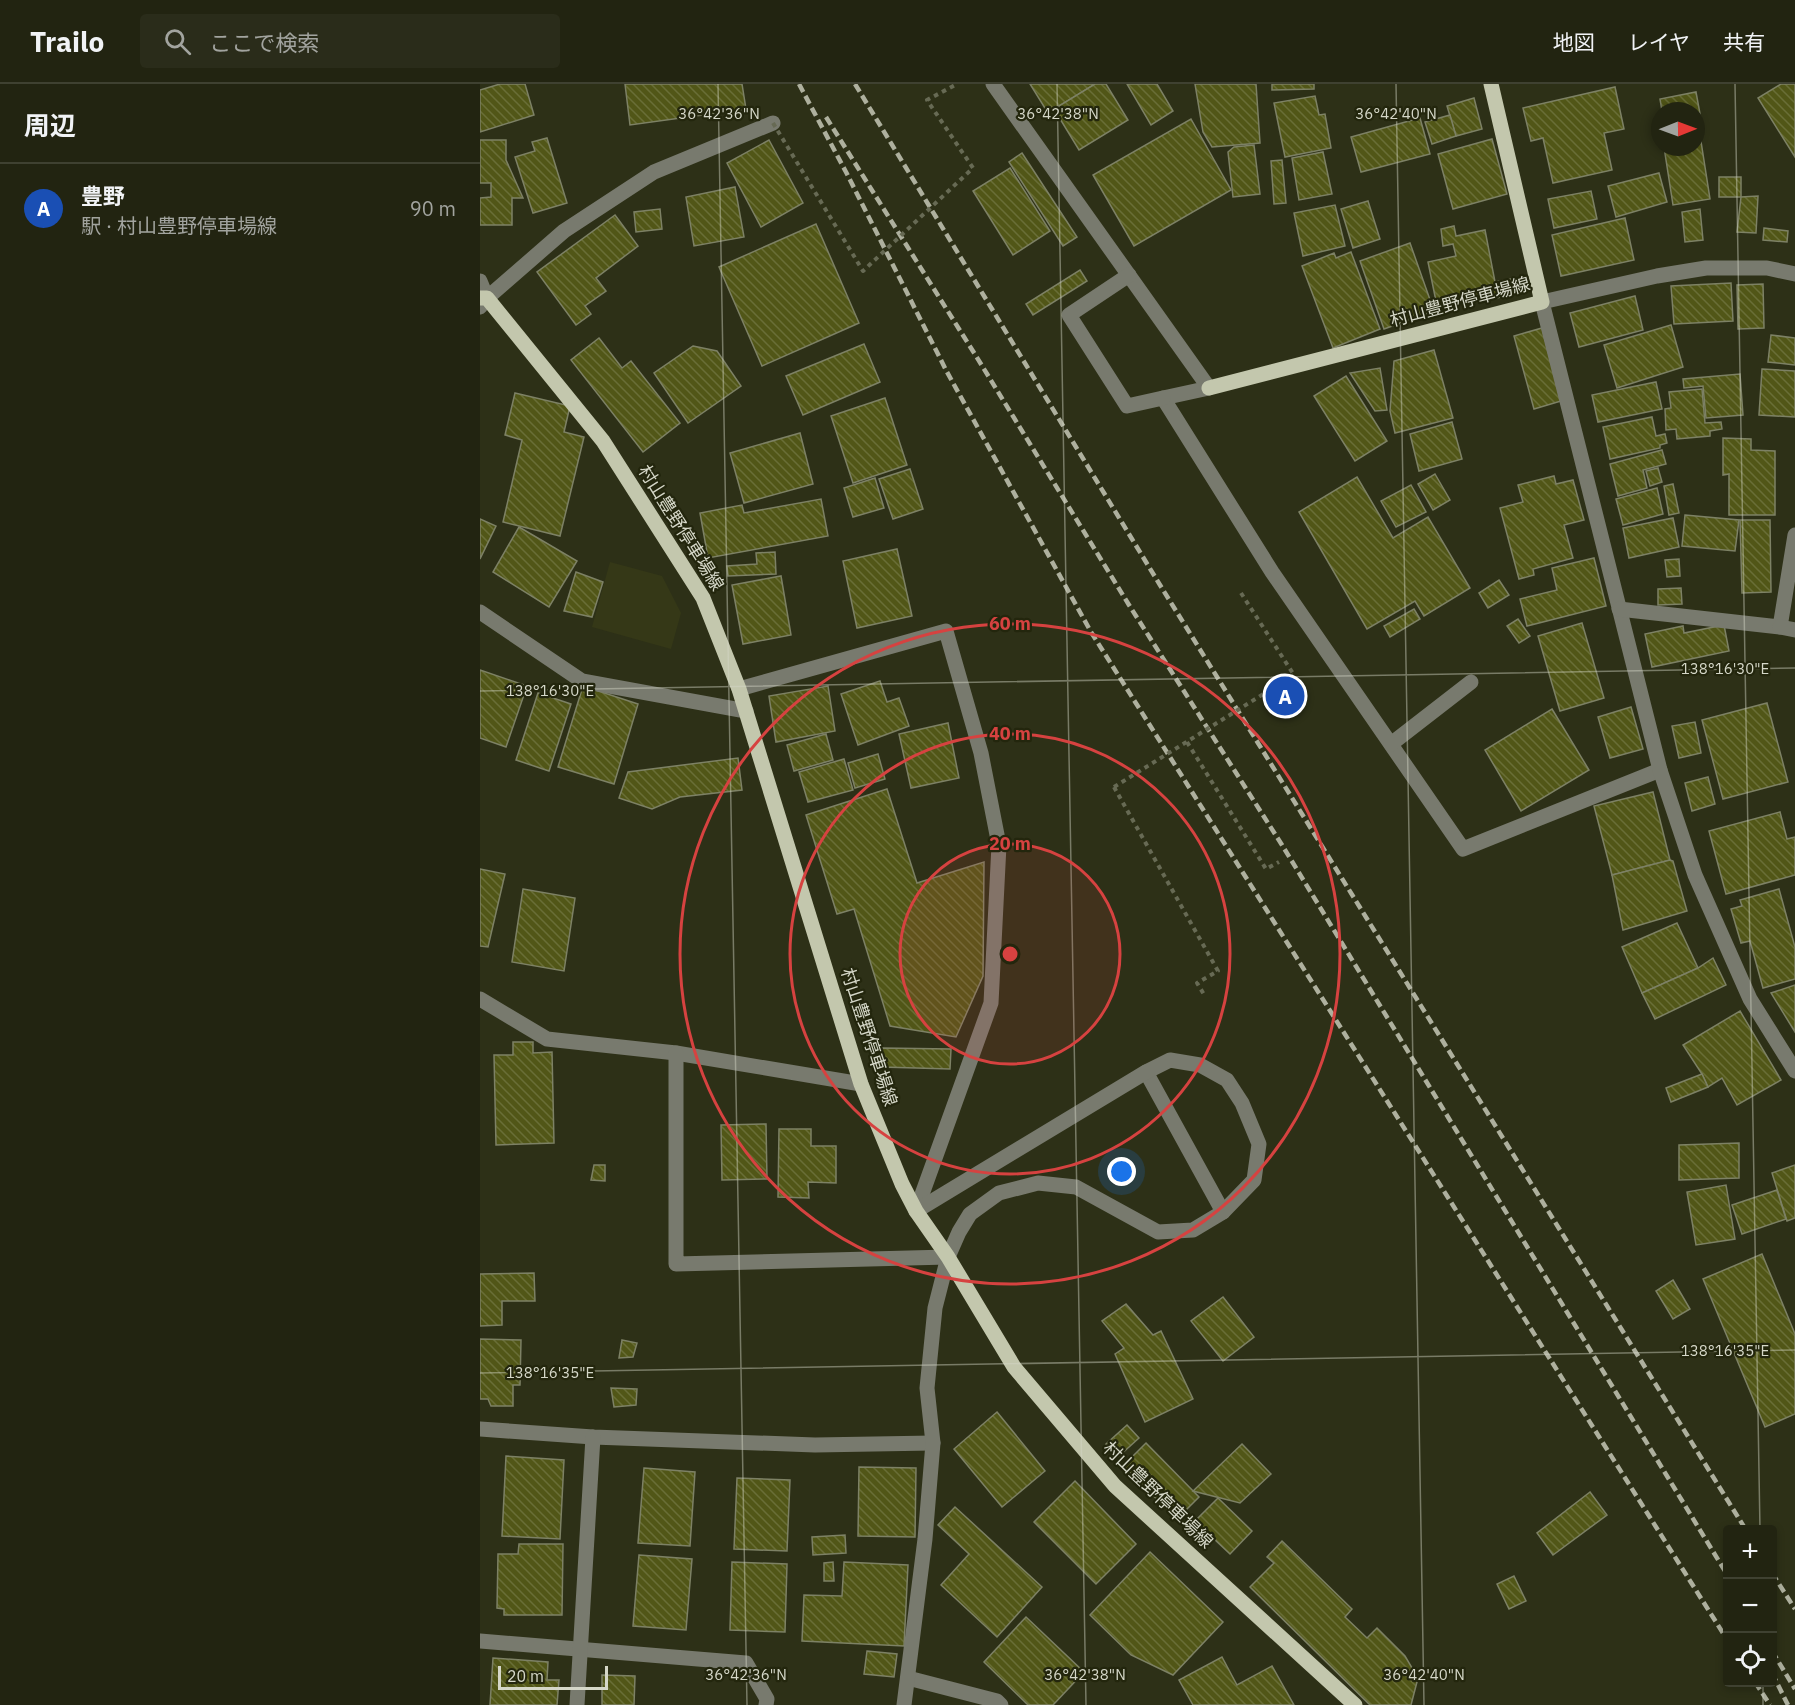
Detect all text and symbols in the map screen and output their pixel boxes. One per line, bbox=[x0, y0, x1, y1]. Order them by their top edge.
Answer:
search box bbox=[140, 14, 560, 68]
text: Trailo bbox=[30, 23, 104, 60]
icon: search bbox=[161, 25, 194, 58]
text: ここで検索 bbox=[209, 28, 319, 57]
text: 地図 bbox=[1553, 28, 1595, 56]
text: レイヤ bbox=[1628, 28, 1690, 56]
text: 共有 bbox=[1723, 28, 1765, 56]
north arrow bbox=[1651, 102, 1705, 156]
text: 36°42'36"N bbox=[678, 104, 760, 123]
text: 36°42'38"N bbox=[1017, 104, 1099, 123]
text: 36°42'40"N bbox=[1355, 104, 1437, 123]
text: 周辺 bbox=[24, 108, 76, 142]
text: 豊野 bbox=[81, 181, 125, 210]
text: A bbox=[37, 195, 50, 222]
text: 90 m bbox=[410, 195, 456, 222]
text: 駅 · 村山豊野停車場線 bbox=[81, 212, 277, 239]
street label: 村山豊野停車場線 bbox=[1387, 272, 1532, 331]
street label: 村山豊野停車場線 bbox=[634, 461, 729, 595]
text: 60 m bbox=[989, 612, 1031, 635]
text: 138°16'30"E bbox=[1681, 659, 1769, 678]
pin: A bbox=[1266, 674, 1304, 718]
text: 138°16'30"E bbox=[506, 681, 594, 700]
text: 40 m bbox=[989, 722, 1031, 745]
text: 20 m bbox=[989, 832, 1031, 855]
centre of rings bbox=[1000, 944, 1020, 964]
street label: 村山豊野停車場線 bbox=[836, 965, 903, 1109]
your location bbox=[1107, 1157, 1136, 1186]
text: 138°16'35"E bbox=[1681, 1341, 1769, 1360]
text: 138°16'35"E bbox=[506, 1363, 594, 1382]
street label: 村山豊野停車場線 bbox=[1099, 1436, 1218, 1553]
map controls bbox=[1723, 1525, 1777, 1687]
button: + bbox=[1723, 1525, 1777, 1579]
button: − bbox=[1723, 1579, 1777, 1633]
button: locate bbox=[1723, 1633, 1777, 1687]
scale bar bbox=[498, 1663, 608, 1690]
text: 36°42'36"N bbox=[705, 1665, 787, 1684]
text: 36°42'38"N bbox=[1044, 1665, 1126, 1684]
text: 36°42'40"N bbox=[1383, 1665, 1465, 1684]
text: 20 m bbox=[507, 1666, 544, 1686]

